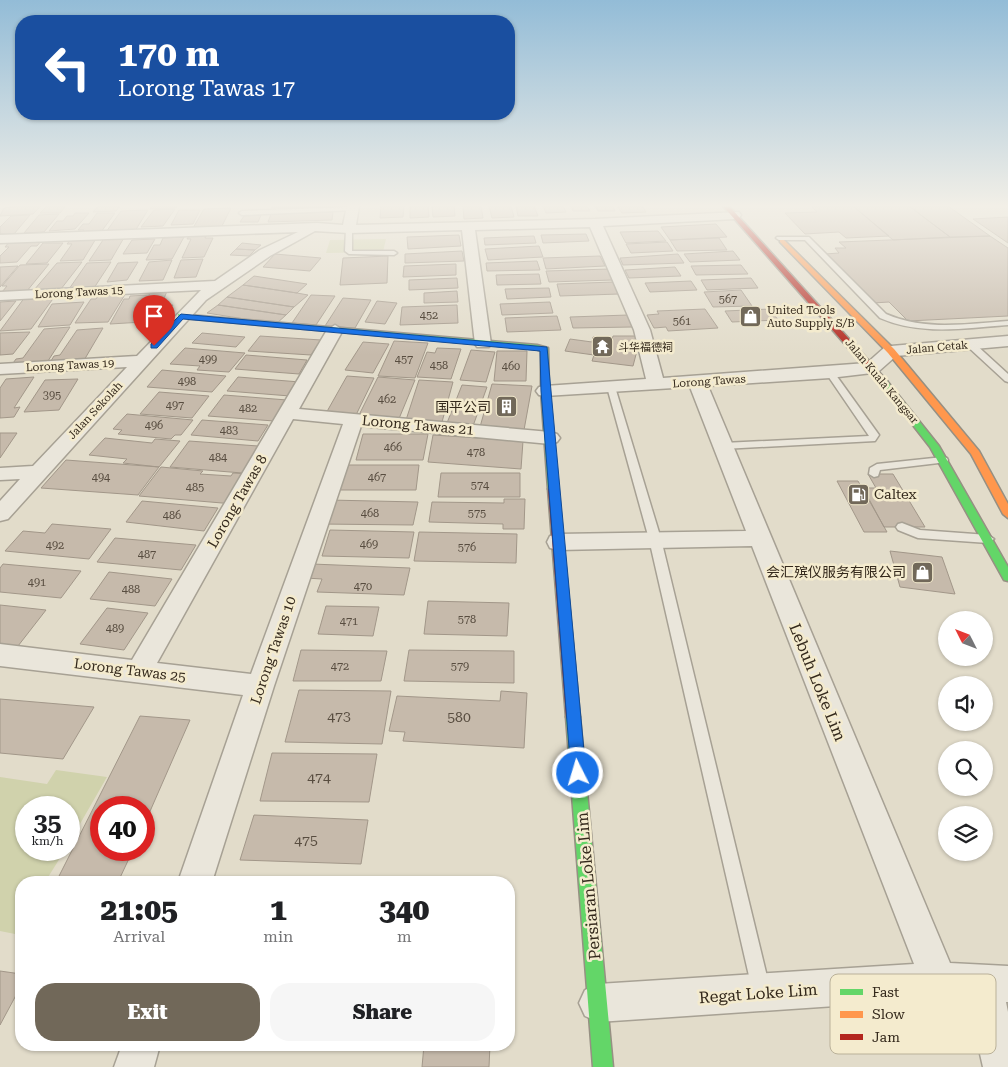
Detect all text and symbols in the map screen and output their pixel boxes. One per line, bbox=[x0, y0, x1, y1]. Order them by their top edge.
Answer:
text: 170 m bbox=[118, 34, 219, 75]
icon: left bbox=[35, 35, 100, 100]
text: Lorong Tawas 17 bbox=[118, 76, 295, 101]
street label: Lorong Tawas 15 bbox=[34, 284, 124, 301]
house number: 567 bbox=[719, 293, 737, 306]
pin bbox=[133, 295, 175, 346]
icon: arrive bbox=[140, 302, 168, 330]
shop icon: United Tools Auto Supply S/B bbox=[739, 304, 763, 328]
place label: United Tools Auto Supply S/B bbox=[767, 304, 855, 330]
house number: 452 bbox=[420, 309, 438, 322]
house number: 561 bbox=[673, 315, 691, 328]
temple icon: 斗华福德祠 bbox=[590, 335, 614, 359]
street label: Jalan Kuala Kangsar bbox=[842, 336, 921, 427]
street label: Jalan Cetak bbox=[906, 338, 969, 357]
place label: 斗华福德祠 bbox=[618, 341, 673, 354]
house number: 499 bbox=[199, 353, 217, 366]
house number: 457 bbox=[395, 353, 413, 366]
street label: Lorong Tawas 19 bbox=[25, 357, 115, 374]
house number: 458 bbox=[430, 359, 448, 372]
house number: 460 bbox=[502, 360, 520, 373]
street label: Lorong Tawas bbox=[672, 372, 746, 391]
house number: 498 bbox=[178, 375, 196, 388]
street label: Jalan Sekolah bbox=[65, 379, 125, 442]
house number: 395 bbox=[43, 389, 61, 402]
house number: 462 bbox=[378, 393, 396, 406]
building icon: 国平公司 bbox=[495, 395, 519, 419]
house number: 497 bbox=[166, 399, 184, 412]
place label: 国平公司 bbox=[435, 399, 491, 415]
house number: 482 bbox=[239, 402, 257, 415]
street label: Lorong Tawas 21 bbox=[361, 412, 475, 438]
house number: 496 bbox=[145, 419, 163, 432]
house number: 483 bbox=[220, 424, 238, 437]
house number: 466 bbox=[384, 441, 402, 454]
house number: 478 bbox=[467, 446, 485, 459]
street label: Lorong Tawas 8 bbox=[204, 451, 270, 550]
house number: 484 bbox=[209, 451, 228, 464]
house number: 494 bbox=[92, 471, 111, 484]
house number: 467 bbox=[368, 471, 386, 484]
house number: 574 bbox=[471, 479, 490, 492]
house number: 485 bbox=[186, 481, 204, 494]
fuel station icon: Caltex bbox=[846, 482, 870, 506]
place label: Caltex bbox=[874, 486, 917, 502]
house number: 468 bbox=[361, 507, 379, 520]
house number: 575 bbox=[468, 507, 486, 520]
house number: 486 bbox=[163, 509, 181, 522]
house number: 469 bbox=[360, 538, 378, 551]
house number: 492 bbox=[46, 539, 64, 552]
house number: 576 bbox=[458, 541, 476, 554]
house number: 487 bbox=[138, 548, 156, 561]
shop icon: 会汇殡仪服务有限公司 bbox=[910, 560, 934, 584]
place label: 会汇殡仪服务有限公司 bbox=[766, 564, 906, 580]
house number: 491 bbox=[28, 576, 46, 589]
house number: 470 bbox=[354, 580, 372, 593]
house number: 488 bbox=[122, 583, 140, 596]
street label: Lorong Tawas 10 bbox=[247, 594, 299, 706]
north arrow bbox=[938, 611, 992, 666]
map controls bbox=[938, 611, 993, 861]
house number: 578 bbox=[458, 613, 476, 626]
house number: 471 bbox=[340, 615, 358, 628]
street label: Lebuh Loke Lim bbox=[785, 621, 850, 744]
house number: 489 bbox=[106, 622, 124, 635]
street label: Lorong Tawas 25 bbox=[73, 655, 187, 685]
house number: 472 bbox=[331, 660, 349, 673]
house number: 579 bbox=[451, 660, 469, 673]
button: sound bbox=[938, 676, 993, 731]
house number: 473 bbox=[327, 708, 351, 724]
house number: 580 bbox=[447, 709, 471, 725]
button: search bbox=[938, 741, 993, 796]
position arrow bbox=[551, 746, 603, 798]
house number: 474 bbox=[307, 769, 331, 785]
speed limit sign: 40 bbox=[90, 796, 155, 861]
button: layers bbox=[938, 806, 993, 861]
text: 35 bbox=[33, 808, 62, 837]
street label: Persiaran Loke Lim bbox=[573, 811, 604, 961]
house number: 475 bbox=[294, 832, 318, 848]
text: km/h bbox=[31, 834, 64, 848]
text: 21:05 bbox=[101, 892, 178, 927]
text: 1 bbox=[270, 892, 287, 927]
text: 340 bbox=[379, 892, 429, 927]
text: Arrival bbox=[113, 927, 165, 946]
text: min bbox=[263, 927, 293, 946]
text: m bbox=[397, 927, 411, 946]
legend bbox=[830, 974, 996, 1054]
street label: Regat Loke Lim bbox=[698, 980, 818, 1007]
button: Exit bbox=[35, 983, 260, 1041]
button: Share bbox=[270, 983, 495, 1041]
text: Fast bbox=[872, 984, 899, 1000]
text: Slow bbox=[872, 1006, 905, 1022]
text: Jam bbox=[872, 1029, 900, 1045]

